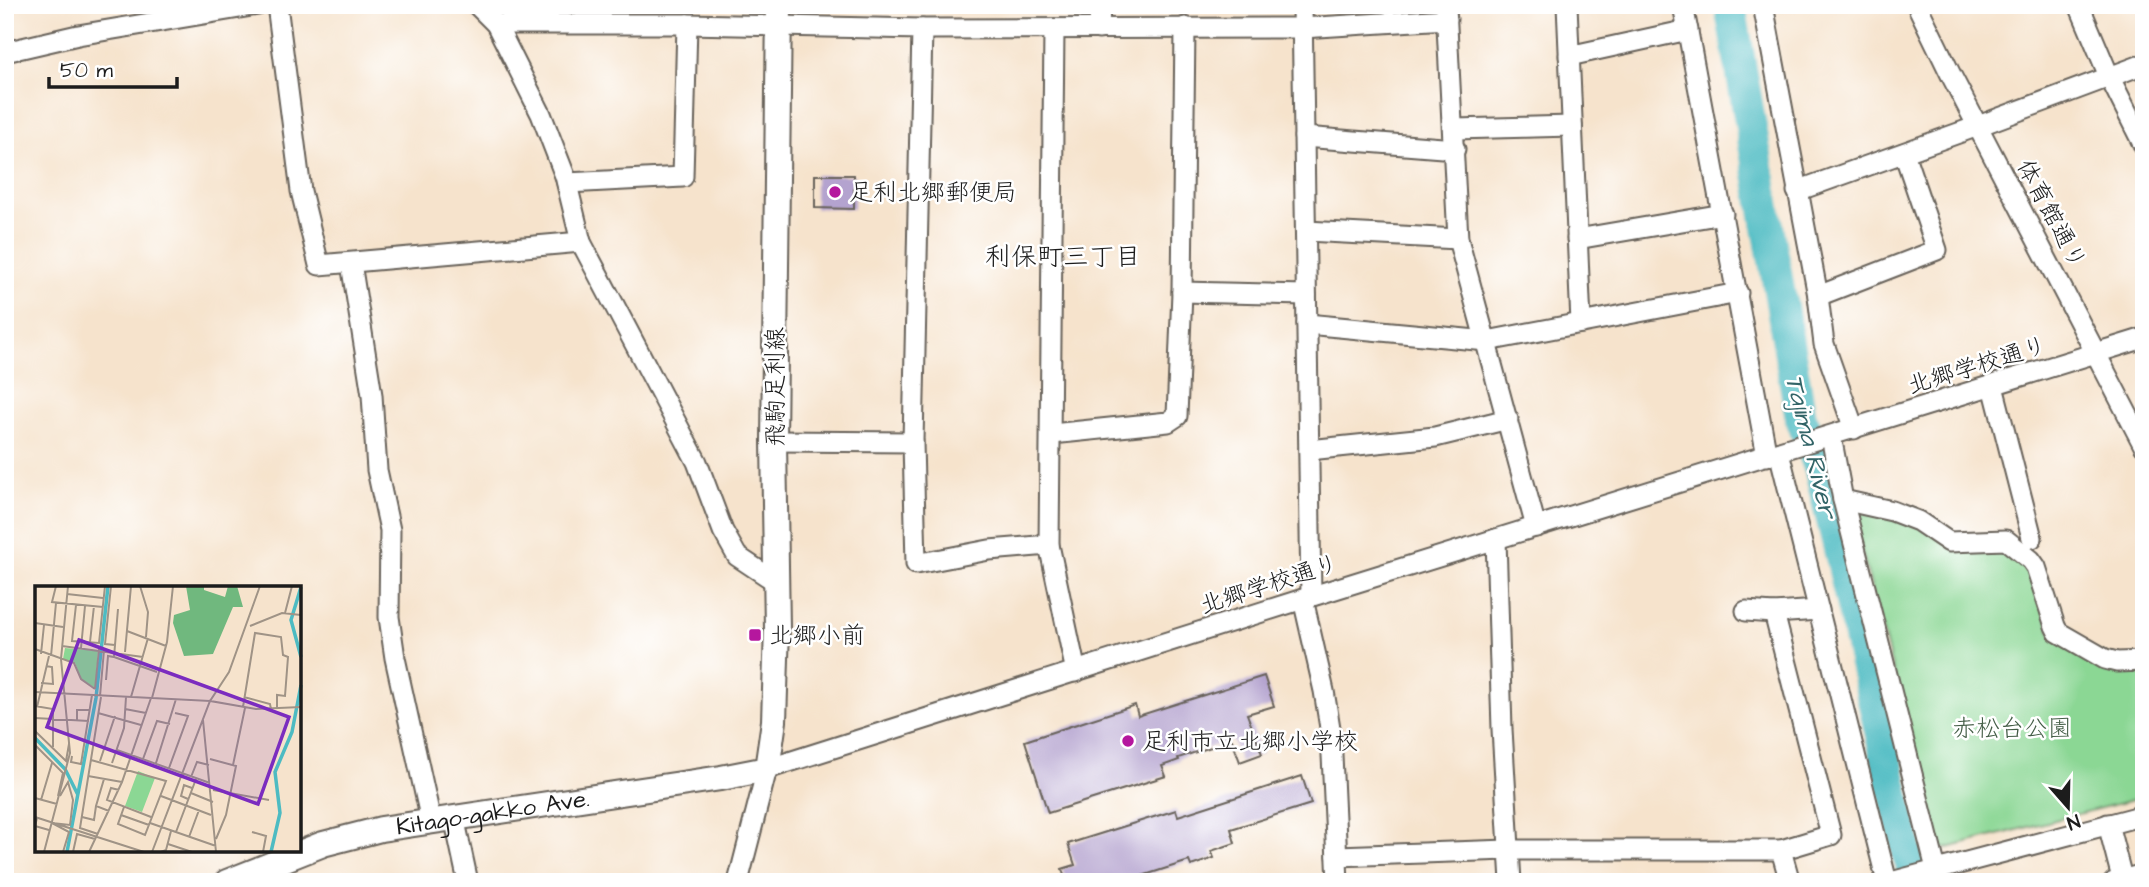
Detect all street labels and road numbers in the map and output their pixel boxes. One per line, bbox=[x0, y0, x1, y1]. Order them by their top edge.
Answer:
street label: 体育館通り bbox=[2008, 154, 2094, 275]
street label: 飛駒足利線 bbox=[759, 327, 793, 447]
street label: 北郷学校通り bbox=[1903, 329, 2051, 403]
street label: 北郷学校通り bbox=[1196, 547, 1343, 623]
street label: Kitago-gakko Ave. bbox=[394, 782, 592, 845]

